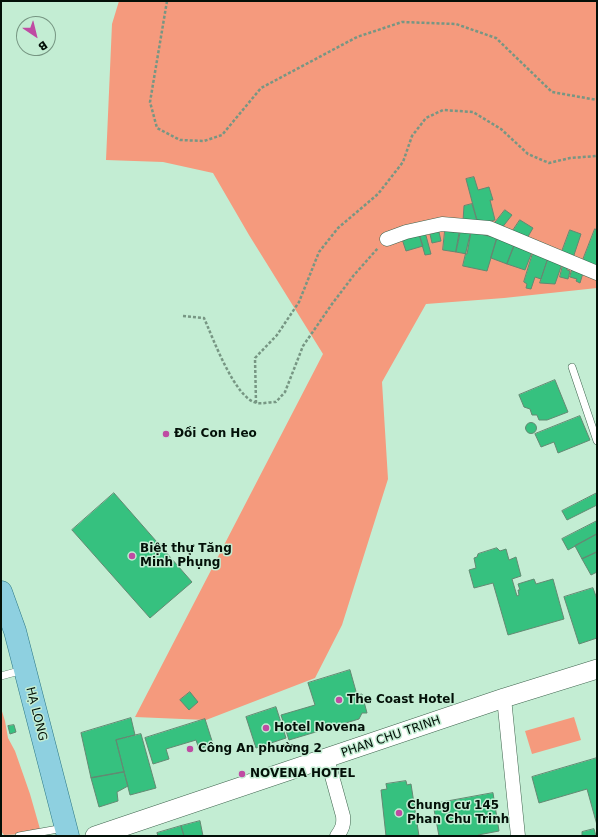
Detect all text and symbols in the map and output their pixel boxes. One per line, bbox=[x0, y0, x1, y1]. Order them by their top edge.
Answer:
north arrow bbox=[16, 16, 56, 56]
text: B bbox=[35, 38, 50, 53]
place label: Đồi Con Heo bbox=[174, 427, 257, 441]
marker: Đồi Con Heo bbox=[161, 429, 171, 439]
place label: Biệt thự Tăng Minh Phụng bbox=[140, 542, 232, 570]
marker: Biệt thự Tăng Minh Phụng bbox=[127, 551, 137, 561]
street label: HẠ LONG bbox=[22, 686, 50, 742]
place label: The Coast Hotel bbox=[347, 693, 455, 707]
marker: The Coast Hotel bbox=[334, 695, 344, 705]
street label: PHAN CHU TRINH bbox=[339, 713, 443, 761]
place label: Hotel Novena bbox=[274, 721, 365, 735]
marker: Hotel Novena bbox=[261, 723, 271, 733]
place label: Công An phường 2 bbox=[198, 742, 322, 756]
marker: Công An phường 2 bbox=[185, 744, 195, 754]
place label: NOVENA HOTEL bbox=[250, 767, 355, 781]
marker: NOVENA HOTEL bbox=[237, 769, 247, 779]
place label: Chung cư 145 Phan Chu Trinh bbox=[407, 799, 509, 827]
marker: Chung cư 145 Phan Chu Trinh bbox=[394, 808, 404, 818]

